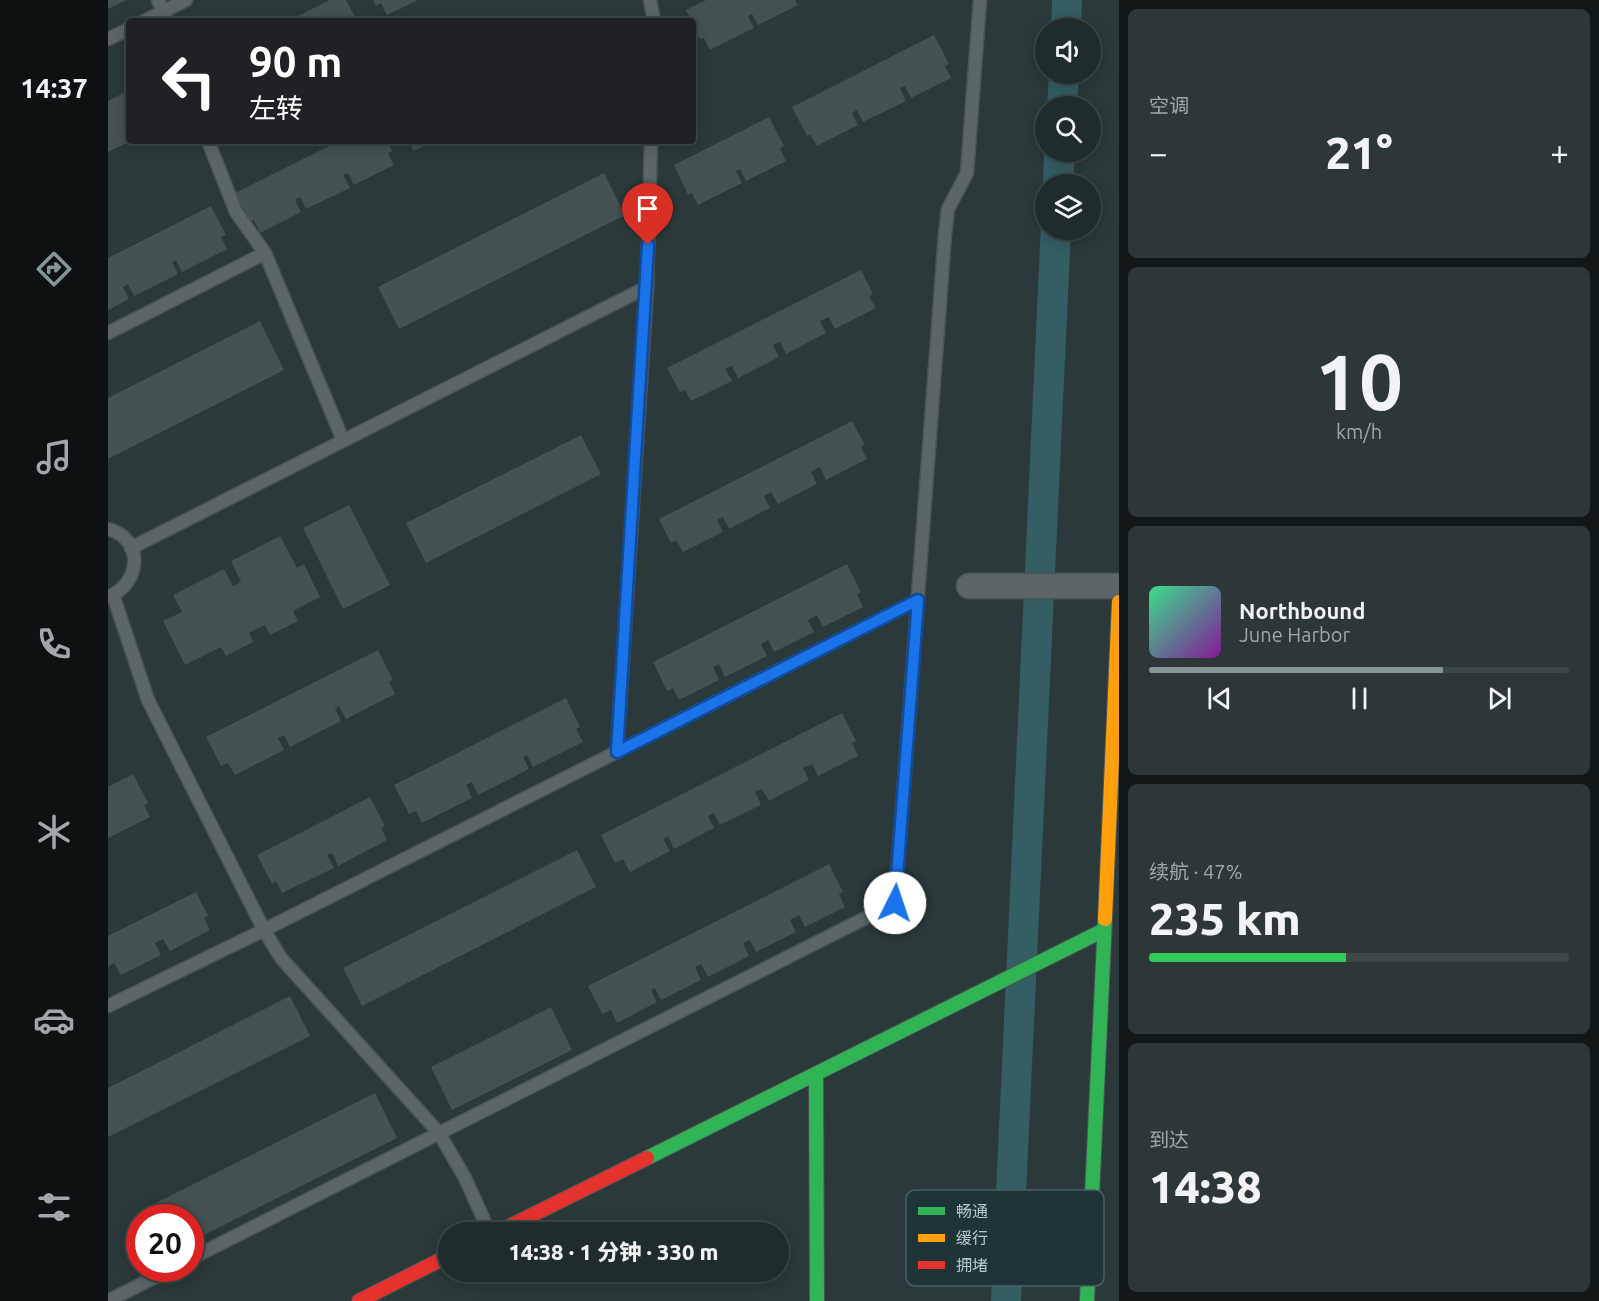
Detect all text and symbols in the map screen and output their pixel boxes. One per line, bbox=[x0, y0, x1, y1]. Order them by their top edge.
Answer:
map controls bbox=[1035, 18, 1101, 240]
button: sound bbox=[1035, 18, 1101, 84]
text: 90 m bbox=[249, 38, 343, 85]
icon: left bbox=[150, 42, 228, 120]
text: 14:37 bbox=[20, 73, 88, 103]
text: 左转 bbox=[249, 93, 303, 123]
text: 空调 bbox=[1149, 94, 1189, 117]
button: search bbox=[1035, 96, 1101, 162]
text: 21° bbox=[1325, 127, 1393, 178]
text: − bbox=[1149, 134, 1168, 171]
text: + bbox=[1550, 134, 1569, 171]
button: layers bbox=[1035, 174, 1101, 240]
pin bbox=[622, 183, 673, 245]
icon: arrive bbox=[631, 192, 664, 225]
icon: directions bbox=[33, 248, 75, 290]
text: 10 bbox=[1315, 337, 1403, 425]
text: km/h bbox=[1336, 420, 1382, 443]
icon: music bbox=[33, 436, 75, 478]
text: Northbound bbox=[1239, 598, 1365, 623]
icon: phone bbox=[33, 623, 75, 665]
text: June Harbor bbox=[1239, 623, 1350, 646]
icon: previous bbox=[1203, 682, 1236, 715]
icon: pause bbox=[1343, 682, 1376, 715]
icon: next bbox=[1483, 682, 1516, 715]
icon: climate bbox=[33, 811, 75, 853]
text: 续航 · 47% bbox=[1149, 860, 1242, 883]
position arrow bbox=[863, 871, 927, 935]
text: 235 km bbox=[1149, 893, 1301, 944]
icon: car bbox=[33, 999, 75, 1041]
text: 到达 bbox=[1149, 1128, 1189, 1151]
text: 14:38 bbox=[1149, 1161, 1262, 1212]
icon: filters bbox=[33, 1186, 75, 1228]
legend bbox=[906, 1190, 1104, 1286]
text: 畅通 bbox=[956, 1202, 988, 1220]
speed limit sign: 20 bbox=[126, 1204, 204, 1282]
text: 缓行 bbox=[956, 1229, 988, 1247]
text: 14:38 · 1 分钟 · 330 m bbox=[508, 1239, 719, 1264]
text: 拥堵 bbox=[956, 1256, 988, 1274]

